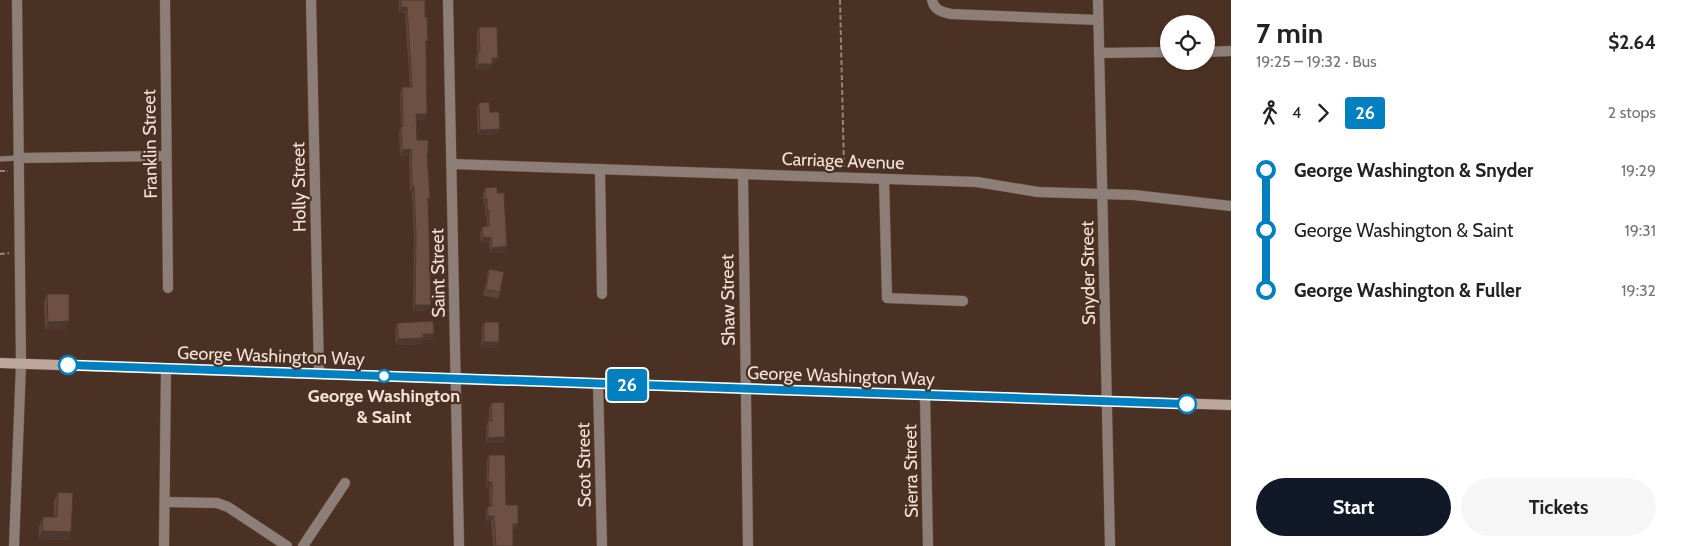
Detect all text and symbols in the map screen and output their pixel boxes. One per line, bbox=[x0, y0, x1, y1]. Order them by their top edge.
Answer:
map controls bbox=[1160, 15, 1215, 70]
button: locate bbox=[1160, 15, 1215, 70]
text: 7 min bbox=[1256, 16, 1323, 50]
text: $2.64 bbox=[1608, 31, 1656, 54]
text: 19:25 – 19:32 · Bus bbox=[1256, 52, 1377, 71]
street label: Franklin Street bbox=[138, 89, 162, 199]
icon: walk bbox=[1256, 99, 1284, 127]
icon: forward bbox=[1309, 99, 1337, 127]
text: 26 bbox=[1355, 102, 1375, 124]
text: 4 bbox=[1292, 103, 1301, 122]
text: 2 stops bbox=[1608, 103, 1656, 122]
street label: Holly Street bbox=[287, 142, 311, 232]
street label: Carriage Avenue bbox=[781, 148, 905, 174]
text: George Washington & Snyder bbox=[1294, 159, 1533, 182]
text: 19:29 bbox=[1621, 161, 1656, 180]
text: George Washington & Saint bbox=[1294, 219, 1514, 242]
street label: Snyder Street bbox=[1076, 221, 1100, 325]
text: 19:31 bbox=[1624, 221, 1656, 240]
street label: Saint Street bbox=[426, 228, 450, 318]
street label: Shaw Street bbox=[716, 254, 740, 346]
text: George Washington & Fuller bbox=[1294, 279, 1521, 302]
text: 19:32 bbox=[1621, 281, 1656, 300]
street label: George Washington Way bbox=[177, 342, 365, 370]
unlabelled marker bbox=[58, 355, 78, 375]
street label: George Washington Way bbox=[747, 362, 935, 390]
marker: George Washington & Saint bbox=[377, 369, 391, 383]
line badge: 26 bbox=[604, 369, 650, 401]
text: 26 bbox=[617, 374, 637, 396]
place label: George Washington & Saint bbox=[308, 385, 460, 428]
unlabelled marker bbox=[1177, 394, 1197, 414]
street label: Scot Street bbox=[572, 422, 596, 508]
street label: Sierra Street bbox=[899, 424, 923, 518]
button: Start bbox=[1256, 478, 1451, 536]
button: Tickets bbox=[1461, 478, 1656, 536]

